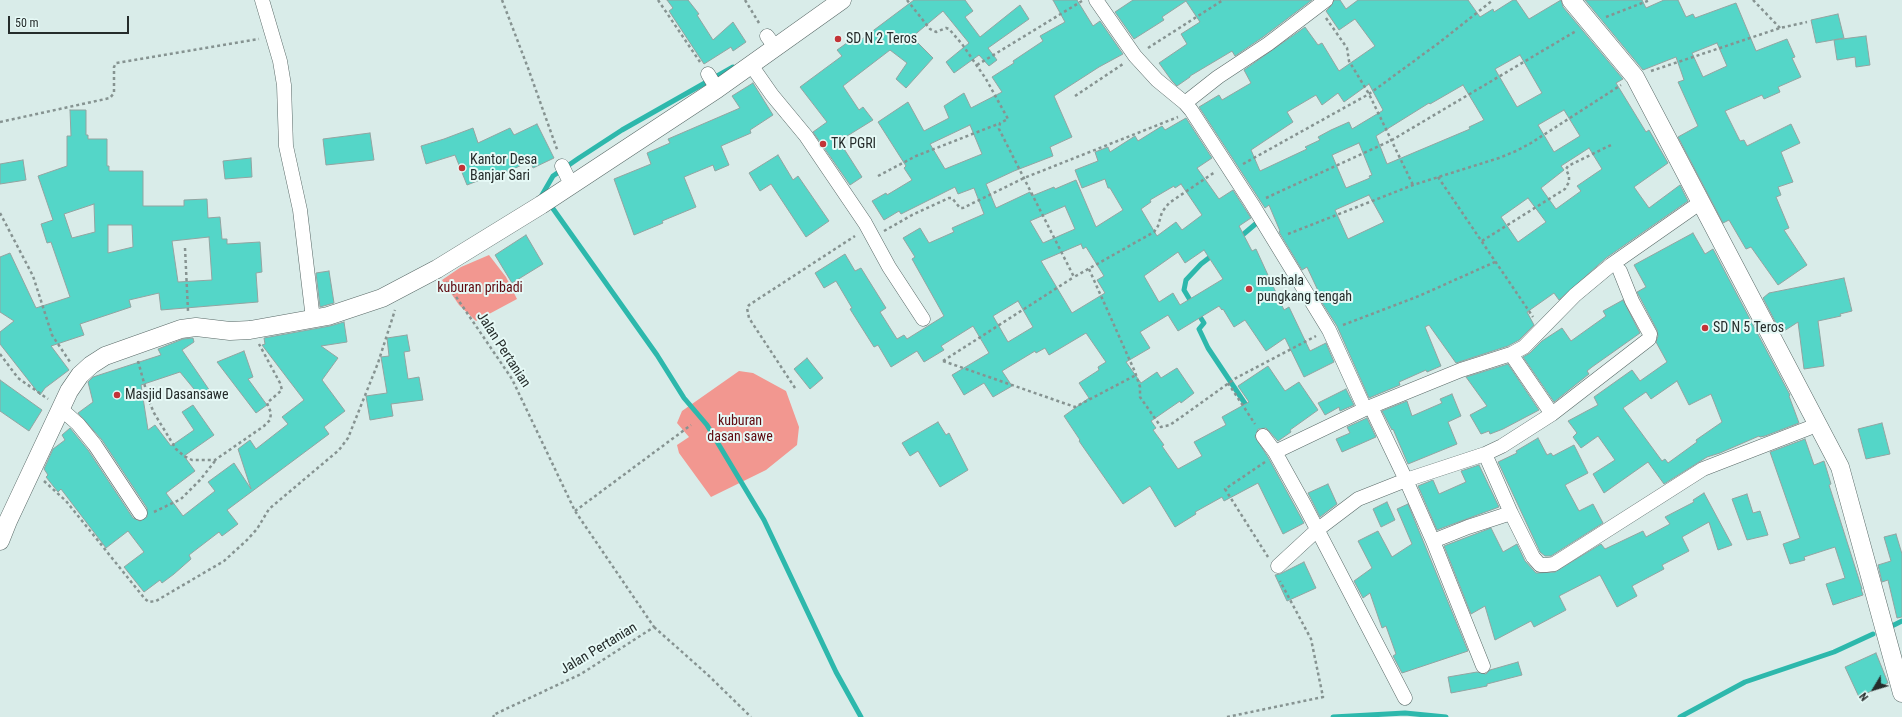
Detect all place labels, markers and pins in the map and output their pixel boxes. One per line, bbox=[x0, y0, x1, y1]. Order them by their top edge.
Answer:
place label: SD N 2 Teros bbox=[846, 31, 917, 47]
marker: SD N 2 Teros bbox=[833, 34, 843, 44]
place label: TK PGRI bbox=[831, 136, 876, 152]
marker: TK PGRI bbox=[818, 139, 828, 149]
place label: Kantor Desa Banjar Sari bbox=[470, 152, 537, 184]
marker: Kantor Desa Banjar Sari bbox=[457, 163, 467, 173]
place label: mushala pungkang tengah bbox=[1257, 273, 1352, 306]
marker: mushala pungkang tengah bbox=[1244, 284, 1254, 294]
place label: SD N 5 Teros bbox=[1713, 320, 1784, 336]
marker: SD N 5 Teros bbox=[1700, 323, 1710, 333]
place label: Masjid Dasansawe bbox=[125, 387, 228, 403]
marker: Masjid Dasansawe bbox=[112, 390, 122, 400]

